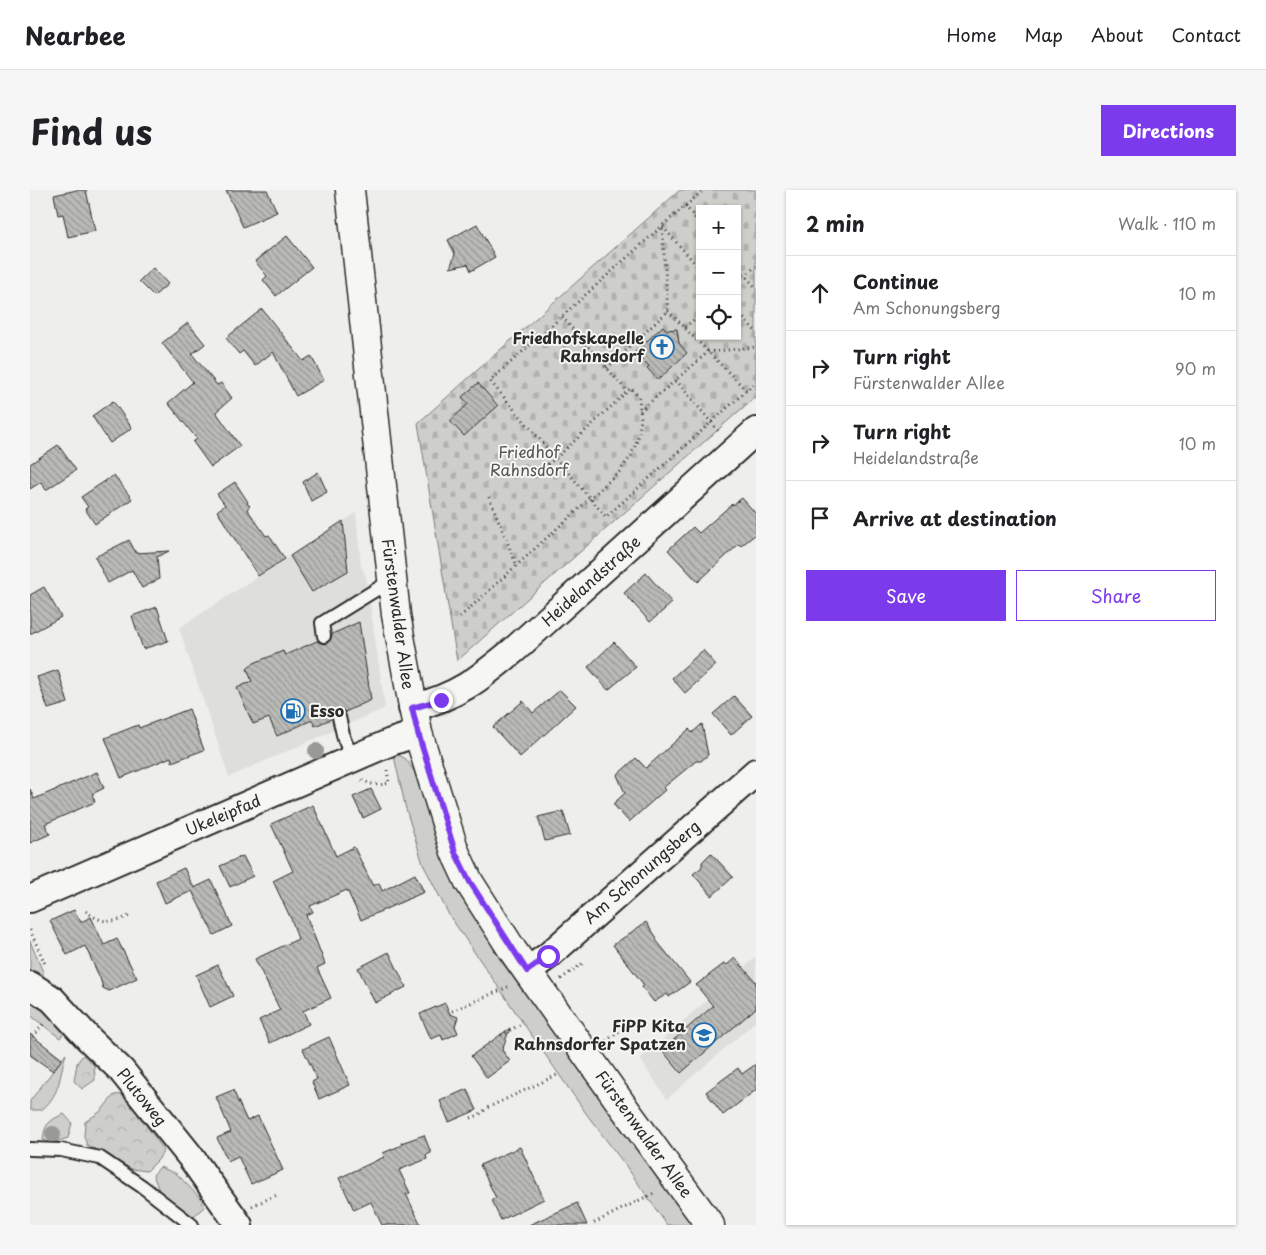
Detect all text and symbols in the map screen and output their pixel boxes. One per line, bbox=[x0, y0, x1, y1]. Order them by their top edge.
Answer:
text: Nearbee bbox=[25, 17, 126, 53]
text: Home bbox=[946, 21, 996, 48]
text: Map bbox=[1024, 21, 1063, 48]
text: About bbox=[1091, 21, 1143, 48]
text: Contact bbox=[1171, 21, 1241, 48]
text: Find us bbox=[30, 104, 152, 157]
button: Directions bbox=[1101, 105, 1236, 156]
map controls bbox=[696, 205, 741, 340]
button: + bbox=[696, 205, 741, 250]
text: 2 min bbox=[806, 207, 865, 239]
text: Walk · 110 m bbox=[1118, 211, 1216, 235]
button: − bbox=[696, 250, 741, 295]
text: Continue bbox=[853, 267, 939, 295]
icon: ahead bbox=[806, 279, 834, 307]
text: 10 m bbox=[1179, 281, 1216, 305]
button: locate bbox=[696, 295, 741, 340]
text: Am Schonungsberg bbox=[853, 295, 1000, 319]
place label: Friedhofskapelle Rahnsdorf bbox=[513, 325, 646, 367]
church icon: Friedhofskapelle Rahnsdorf bbox=[649, 334, 675, 360]
text: Turn right bbox=[853, 342, 951, 370]
icon: right bbox=[806, 354, 834, 382]
text: 90 m bbox=[1175, 356, 1216, 380]
text: Fürstenwalder Allee bbox=[853, 370, 1005, 394]
text: Turn right bbox=[853, 417, 951, 445]
icon: right bbox=[806, 429, 834, 457]
text: 10 m bbox=[1179, 431, 1216, 455]
park label: Friedhof Rahnsdorf bbox=[490, 439, 570, 481]
text: Heidelandstraße bbox=[853, 445, 979, 469]
icon: arrive bbox=[806, 504, 834, 532]
text: Arrive at destination bbox=[853, 504, 1057, 532]
street label: Heidelandstraße bbox=[536, 529, 645, 631]
street label: Fürstenwalder Allee bbox=[377, 537, 421, 691]
button: Save bbox=[806, 570, 1006, 621]
button: Share bbox=[1016, 570, 1216, 621]
route end bbox=[430, 689, 453, 712]
fuel station icon: Esso bbox=[280, 698, 306, 724]
place label: Esso bbox=[310, 698, 344, 722]
street label: Ukeleipfad bbox=[181, 787, 264, 841]
street label: Am Schonungsberg bbox=[578, 814, 705, 929]
route start bbox=[537, 945, 560, 968]
place label: FiPP Kita Rahnsdorfer Spatzen bbox=[514, 1013, 686, 1055]
school or university icon: FiPP Kita Rahnsdorfer Spatzen bbox=[691, 1022, 717, 1048]
street label: Plutoweg bbox=[112, 1062, 174, 1131]
street label: Fürstenwalder Allee bbox=[590, 1065, 699, 1202]

